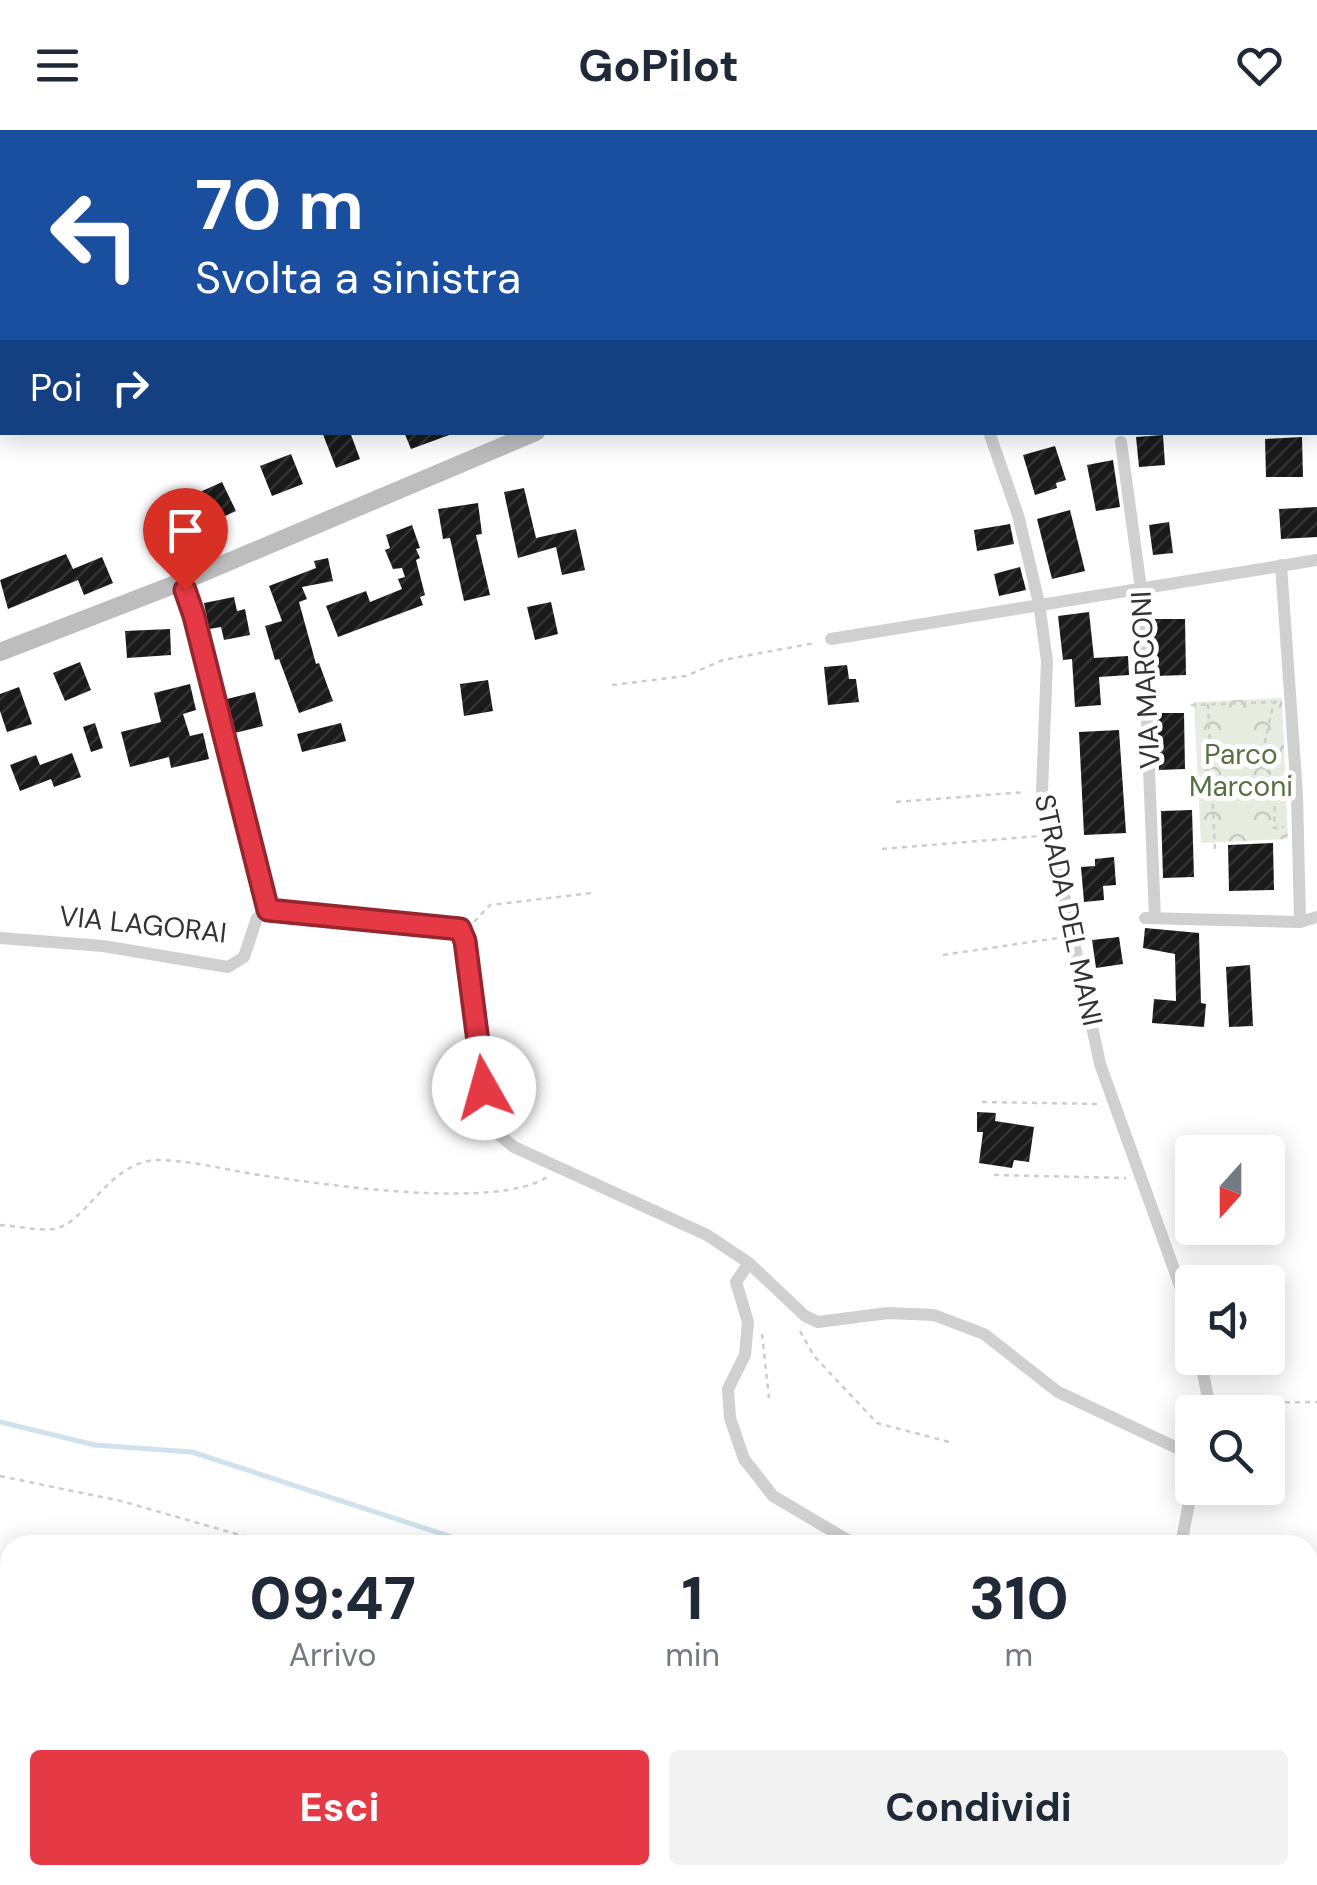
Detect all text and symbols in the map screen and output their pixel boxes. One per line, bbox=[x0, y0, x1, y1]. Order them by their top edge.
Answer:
text: GoPilot bbox=[578, 36, 739, 95]
icon: menu bbox=[30, 38, 85, 93]
icon: heart bbox=[1232, 38, 1287, 93]
text: 70 m bbox=[195, 160, 364, 251]
icon: left bbox=[30, 170, 160, 300]
text: Svolta a sinistra bbox=[195, 248, 521, 307]
icon: right bbox=[103, 360, 158, 415]
text: Poi bbox=[30, 363, 83, 413]
pin bbox=[143, 488, 228, 591]
icon: arrive bbox=[158, 503, 213, 558]
street label: VIA MARCONI bbox=[1122, 590, 1169, 770]
park label: Parco Marconi bbox=[1189, 736, 1293, 805]
street label: STRADA DEL MANI bbox=[1026, 791, 1111, 1029]
street label: VIA LAGORAI bbox=[57, 897, 229, 952]
position arrow bbox=[432, 1036, 536, 1140]
north arrow bbox=[1175, 1135, 1285, 1245]
map controls bbox=[1175, 1135, 1285, 1505]
button: sound bbox=[1175, 1265, 1285, 1375]
button: search bbox=[1175, 1395, 1285, 1505]
text: 09:47 bbox=[249, 1559, 416, 1638]
text: 1 bbox=[682, 1559, 703, 1638]
text: 310 bbox=[969, 1559, 1069, 1638]
text: Arrivo bbox=[289, 1634, 376, 1676]
text: min bbox=[665, 1634, 720, 1676]
text: m bbox=[1005, 1634, 1033, 1676]
button: Esci bbox=[30, 1750, 649, 1865]
button: Condividi bbox=[669, 1750, 1288, 1865]

